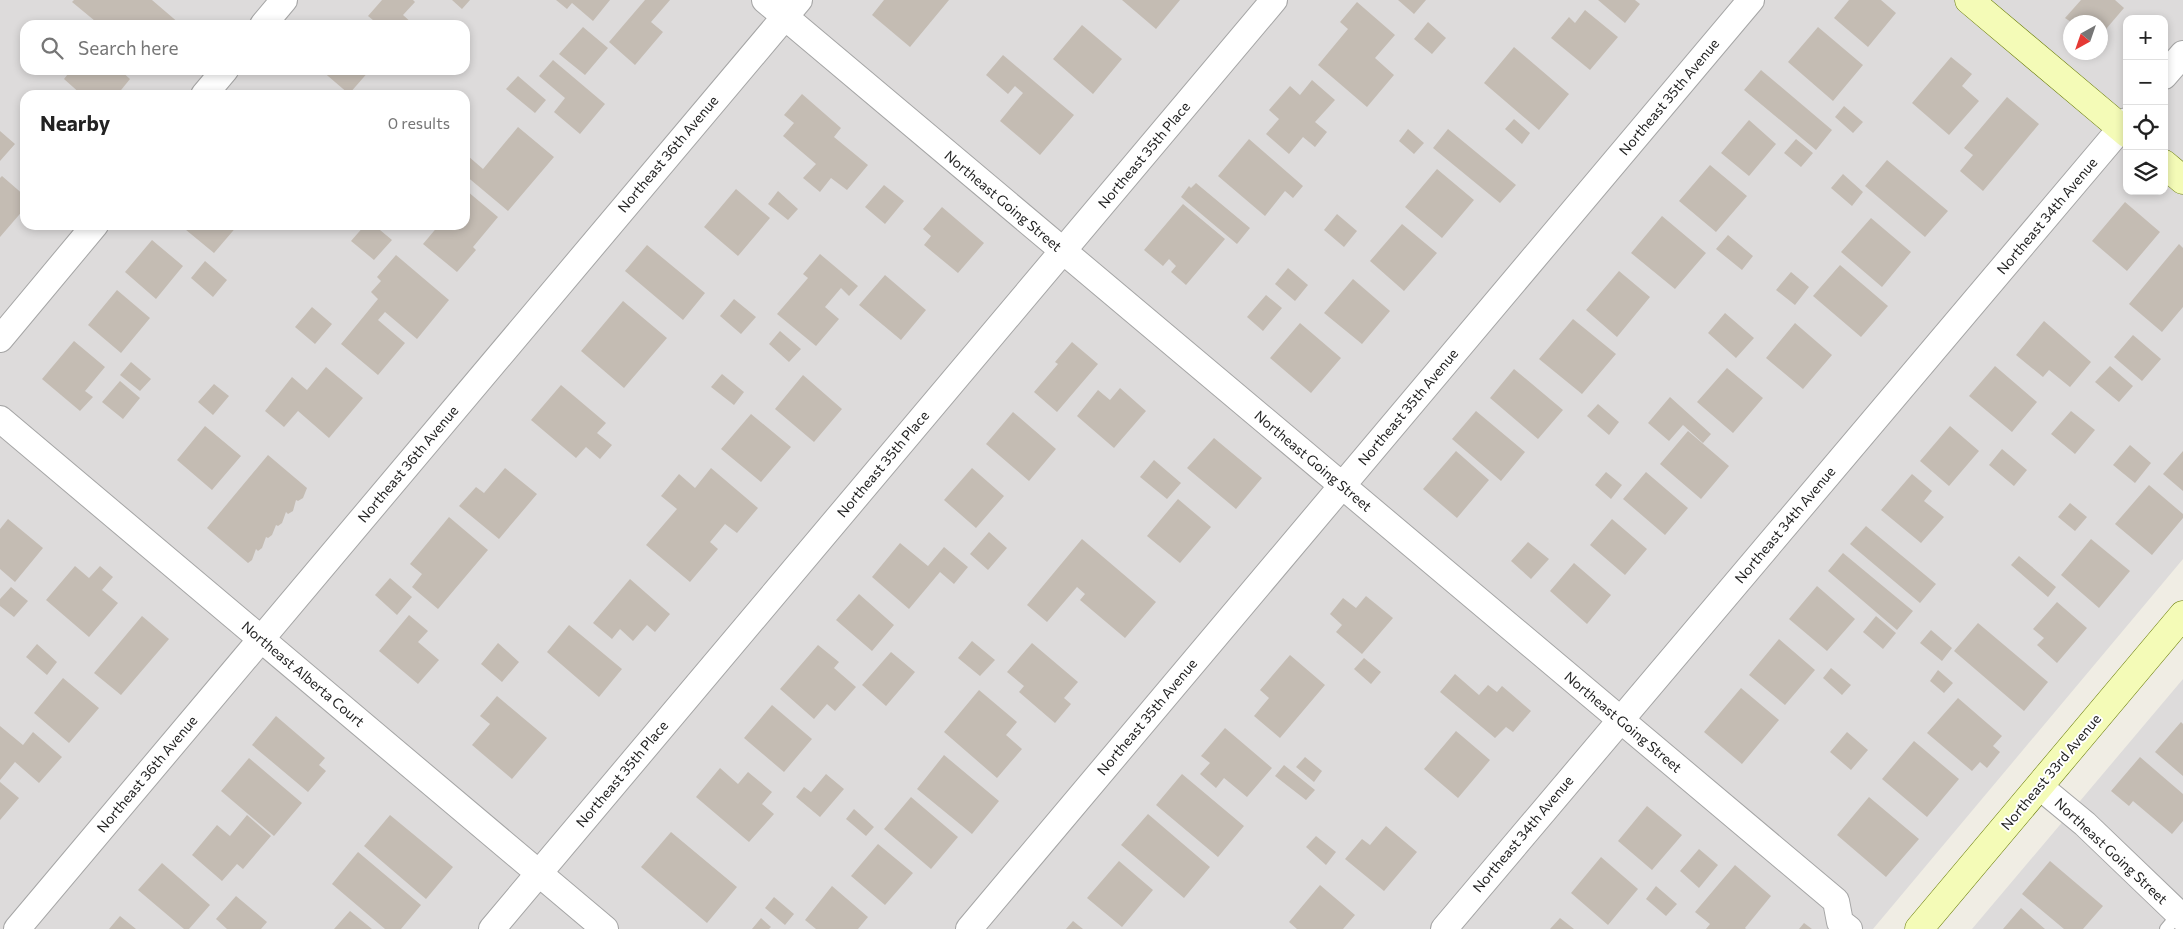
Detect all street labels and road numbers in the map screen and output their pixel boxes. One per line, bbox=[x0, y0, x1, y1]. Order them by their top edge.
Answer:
street label: Northeast 35th Avenue bbox=[1615, 35, 1722, 158]
street label: Northeast 36th Avenue bbox=[614, 92, 721, 216]
street label: Northeast 35th Place bbox=[1094, 98, 1193, 212]
street label: Northeast Going Street bbox=[941, 147, 1066, 255]
street label: Northeast 34th Avenue bbox=[1993, 154, 2100, 278]
street label: Northeast 35th Avenue bbox=[1354, 345, 1461, 468]
street label: Northeast 36th Avenue bbox=[354, 402, 461, 526]
street label: Northeast 35th Place bbox=[833, 407, 932, 521]
street label: Northeast Going Street bbox=[1251, 407, 1376, 515]
street label: Northeast 34th Avenue bbox=[1731, 463, 1838, 587]
street label: Northeast Alberta Court bbox=[238, 617, 368, 730]
street label: Northeast 35th Avenue bbox=[1093, 655, 1200, 778]
street label: Northeast Going Street bbox=[1561, 668, 1686, 776]
street label: Northeast 33rd Avenue bbox=[1997, 710, 2104, 833]
street label: Northeast 36th Avenue bbox=[93, 712, 200, 836]
street label: Northeast 35th Place bbox=[572, 717, 671, 831]
street label: Northeast 34th Avenue bbox=[1469, 772, 1576, 896]
street label: Northeast Going Street bbox=[2051, 794, 2171, 907]

